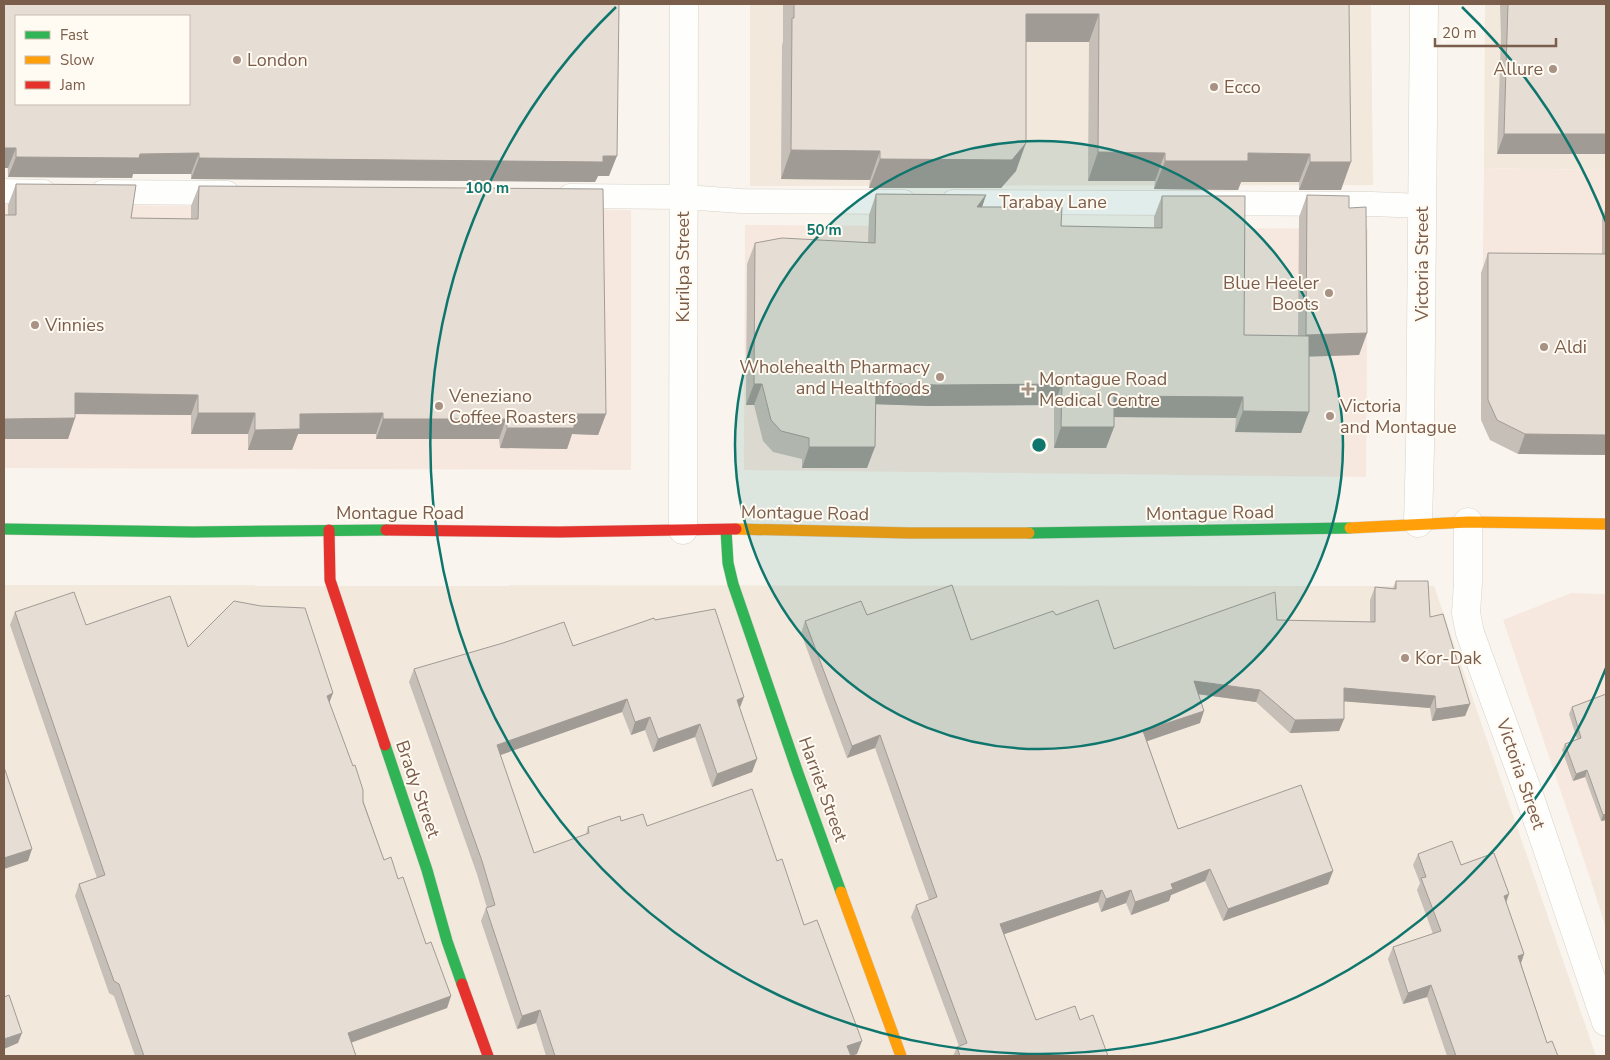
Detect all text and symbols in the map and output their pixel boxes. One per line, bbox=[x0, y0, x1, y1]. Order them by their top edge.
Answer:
legend bbox=[15, 15, 190, 105]
scale bar bbox=[1435, 15, 1556, 47]
text: 20 m bbox=[1442, 23, 1477, 43]
text: Fast bbox=[60, 25, 89, 45]
place label: London bbox=[247, 48, 308, 72]
text: Slow bbox=[60, 50, 95, 70]
marker: London bbox=[231, 54, 243, 66]
place label: Allure bbox=[1493, 57, 1543, 81]
marker: Allure bbox=[1547, 63, 1559, 75]
text: Jam bbox=[59, 75, 86, 95]
place label: Ecco bbox=[1224, 75, 1261, 99]
marker: Ecco bbox=[1208, 81, 1220, 93]
text: 100 m bbox=[465, 178, 509, 198]
street label: Tarabay Lane bbox=[999, 190, 1107, 214]
street label: Victoria Street bbox=[1410, 206, 1434, 323]
street label: Kurilpa Street bbox=[671, 211, 695, 322]
text: 50 m bbox=[806, 220, 842, 240]
place label: Blue Heeler Boots bbox=[1223, 271, 1320, 316]
marker: Blue Heeler Boots bbox=[1323, 287, 1335, 299]
place label: Vinnies bbox=[44, 313, 104, 337]
marker: Vinnies bbox=[29, 319, 41, 331]
place label: Aldi bbox=[1554, 335, 1587, 359]
marker: Aldi bbox=[1538, 341, 1550, 353]
place label: Wholehealth Pharmacy and Healthfoods bbox=[739, 355, 931, 400]
place label: Montague Road Medical Centre bbox=[1039, 367, 1167, 412]
marker: Wholehealth Pharmacy and Healthfoods bbox=[934, 371, 946, 383]
marker: Montague Road Medical Centre bbox=[1021, 382, 1035, 396]
place label: Veneziano Coffee Roasters bbox=[448, 384, 576, 429]
place label: Victoria and Montague bbox=[1339, 394, 1457, 439]
marker: Veneziano Coffee Roasters bbox=[433, 400, 445, 412]
marker: Victoria and Montague bbox=[1324, 410, 1336, 422]
centre of rings bbox=[1030, 436, 1048, 454]
street label: Montague Road bbox=[741, 500, 869, 526]
street label: Montague Road bbox=[1146, 500, 1274, 526]
street label: Montague Road bbox=[336, 501, 464, 525]
place label: Kor-Dak bbox=[1415, 646, 1483, 670]
marker: Kor-Dak bbox=[1399, 652, 1411, 664]
street label: Victoria Street bbox=[1491, 715, 1551, 833]
street label: Harriet Street bbox=[793, 733, 853, 845]
street label: Brady Street bbox=[390, 737, 446, 842]

